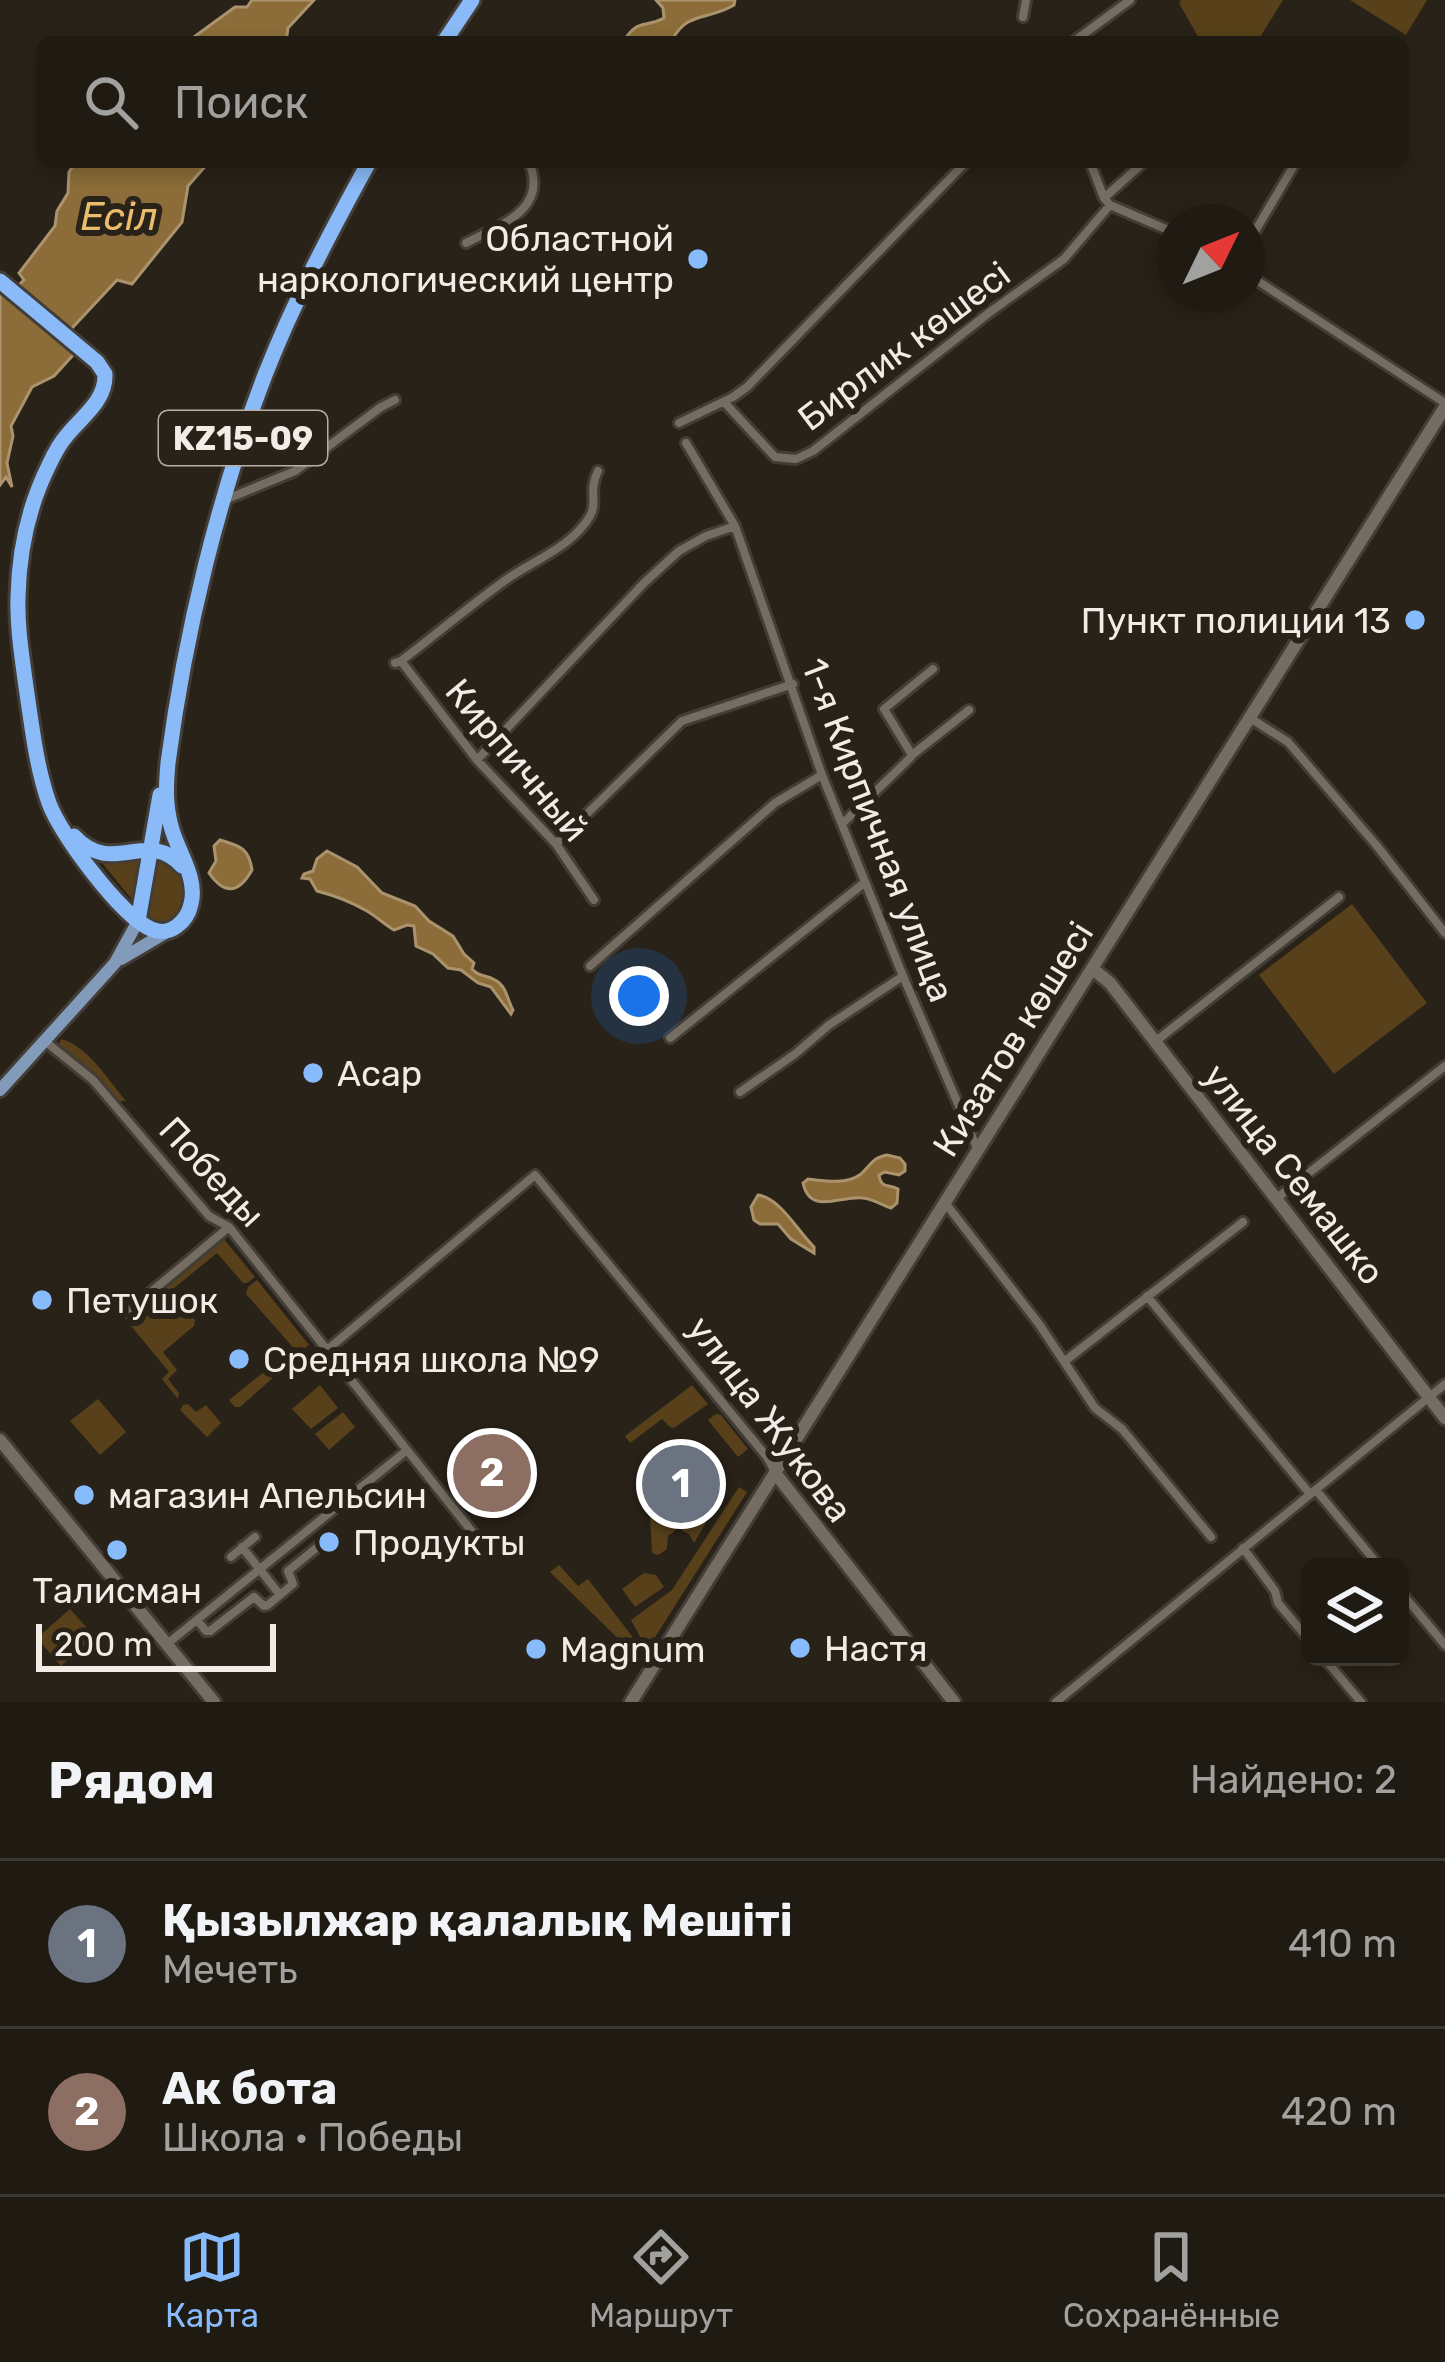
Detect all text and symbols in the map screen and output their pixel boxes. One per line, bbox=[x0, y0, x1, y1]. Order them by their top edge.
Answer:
search box bbox=[36, 36, 1409, 168]
icon: search bbox=[78, 69, 144, 135]
text: Поиск bbox=[174, 76, 308, 129]
water label: Есіл bbox=[81, 194, 158, 240]
north arrow bbox=[1157, 204, 1265, 312]
place label: Областной наркологический центр bbox=[257, 217, 674, 301]
marker: Областной наркологический центр bbox=[685, 246, 711, 272]
street label: Бирлик көшесі bbox=[790, 252, 1018, 440]
road number: KZ15-09 bbox=[159, 411, 327, 465]
place label: Пункт полиции 13 bbox=[1081, 599, 1391, 642]
marker: Пункт полиции 13 bbox=[1402, 607, 1428, 633]
street label: 1-я Кирпичная улица bbox=[793, 652, 963, 1008]
street label: Кирпичный bbox=[437, 670, 597, 850]
street label: Кизатов көшесі bbox=[924, 914, 1102, 1164]
your location bbox=[609, 966, 669, 1026]
place label: Асар bbox=[337, 1052, 422, 1095]
street label: улица Семашко bbox=[1194, 1055, 1394, 1293]
marker: Асар bbox=[300, 1060, 326, 1086]
street label: Победы bbox=[150, 1108, 274, 1236]
place label: Петушок bbox=[66, 1279, 218, 1322]
marker: Петушок bbox=[29, 1287, 55, 1313]
street label: улица Жукова bbox=[679, 1307, 861, 1531]
place label: Средняя школа №9 bbox=[263, 1338, 600, 1381]
marker: Средняя школа №9 bbox=[226, 1346, 252, 1372]
pin: 2 bbox=[453, 1428, 531, 1518]
pin: 1 bbox=[642, 1439, 720, 1529]
place label: магазин Апельсин bbox=[108, 1474, 427, 1517]
marker: магазин Апельсин bbox=[71, 1482, 97, 1508]
place label: Продукты bbox=[353, 1521, 525, 1564]
marker: Продукты bbox=[316, 1529, 342, 1555]
marker: Талисман bbox=[104, 1537, 130, 1563]
map controls bbox=[1301, 1558, 1409, 1666]
button: layers bbox=[1301, 1558, 1409, 1666]
place label: Талисман bbox=[32, 1569, 202, 1612]
scale bar bbox=[36, 1618, 276, 1671]
text: 200 m bbox=[54, 1625, 153, 1664]
place label: Настя bbox=[824, 1627, 928, 1670]
place label: Magnum bbox=[560, 1628, 705, 1671]
marker: Настя bbox=[787, 1635, 813, 1661]
marker: Magnum bbox=[523, 1636, 549, 1662]
text: Рядом bbox=[48, 1750, 215, 1811]
text: Найдено: 2 bbox=[1190, 1757, 1397, 1803]
text: Қызылжар қалалық Мешіті bbox=[162, 1894, 793, 1947]
text: 1 bbox=[77, 1921, 97, 1967]
text: 410 m bbox=[1288, 1921, 1397, 1967]
text: Мечеть bbox=[162, 1947, 298, 1993]
text: Ак бота bbox=[162, 2062, 337, 2115]
text: 2 bbox=[74, 2089, 100, 2135]
text: 420 m bbox=[1281, 2089, 1397, 2135]
text: Школа · Победы bbox=[162, 2115, 463, 2161]
tab: Карта bbox=[165, 2224, 259, 2335]
tab: Маршрут bbox=[589, 2224, 733, 2335]
tab: Сохранённые bbox=[1063, 2224, 1280, 2335]

